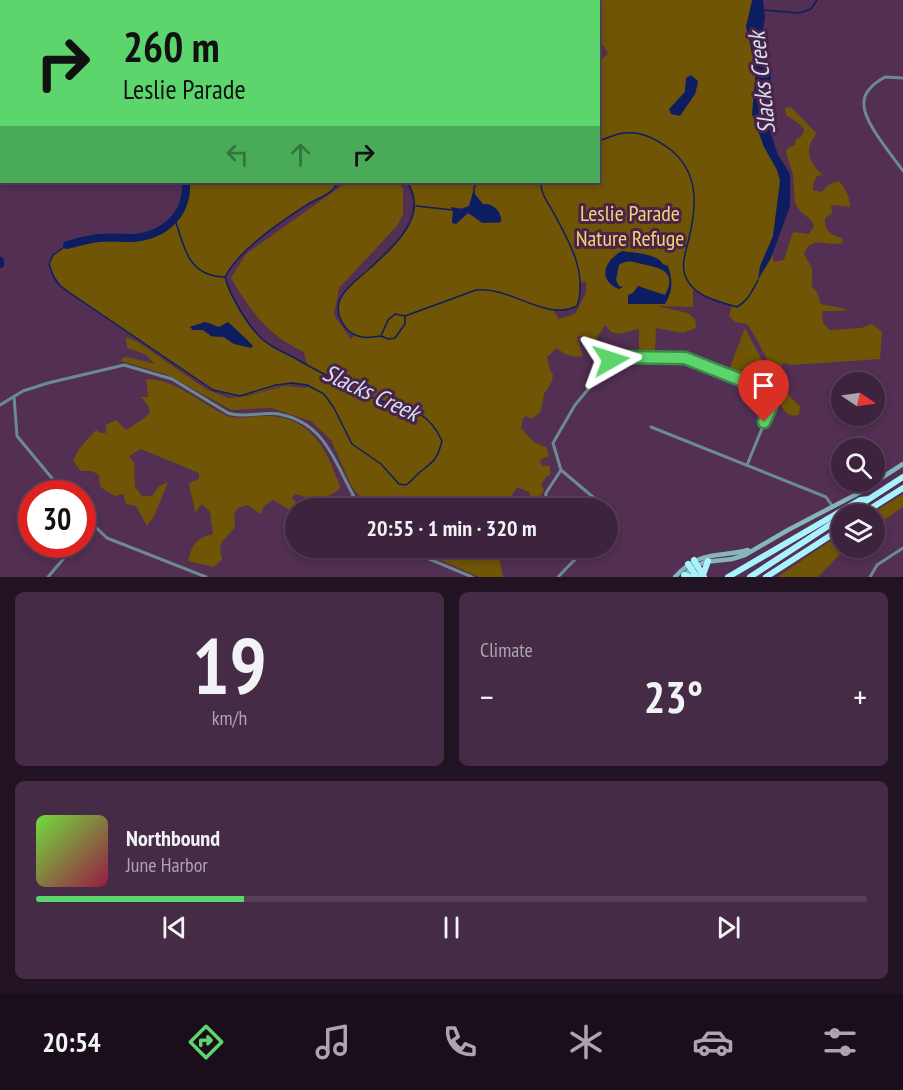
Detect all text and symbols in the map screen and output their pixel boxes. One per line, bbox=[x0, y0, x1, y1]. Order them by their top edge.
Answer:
text: 260 m bbox=[123, 19, 220, 74]
icon: right bbox=[24, 24, 102, 102]
water label: Slacks Creek bbox=[740, 28, 782, 136]
text: Leslie Parade bbox=[123, 72, 246, 106]
icon: left bbox=[221, 138, 254, 171]
icon: ahead bbox=[284, 138, 317, 171]
icon: right bbox=[347, 138, 380, 171]
park label: Leslie Parade Nature Refuge bbox=[576, 199, 684, 252]
position arrow bbox=[579, 328, 643, 392]
water label: Slacks Creek bbox=[318, 357, 427, 429]
pin bbox=[738, 360, 789, 422]
icon: arrive bbox=[747, 369, 780, 402]
north arrow bbox=[831, 372, 885, 426]
map controls bbox=[831, 372, 885, 558]
button: search bbox=[831, 438, 885, 492]
speed limit sign: 30 bbox=[18, 480, 96, 558]
button: layers bbox=[831, 504, 885, 558]
text: 20:55 · 1 min · 320 m bbox=[366, 514, 537, 542]
text: 19 bbox=[192, 615, 267, 716]
text: Climate bbox=[480, 637, 533, 663]
text: 23° bbox=[644, 667, 703, 725]
text: − bbox=[480, 675, 494, 718]
text: + bbox=[853, 675, 867, 718]
text: km/h bbox=[212, 705, 247, 731]
text: Northbound bbox=[126, 824, 220, 852]
text: June Harbor bbox=[126, 852, 208, 878]
icon: previous bbox=[158, 911, 191, 944]
icon: pause bbox=[435, 911, 468, 944]
icon: next bbox=[712, 911, 745, 944]
icon: directions bbox=[185, 1021, 227, 1063]
icon: music bbox=[312, 1021, 354, 1063]
icon: phone bbox=[439, 1021, 481, 1063]
icon: climate bbox=[565, 1021, 607, 1063]
icon: car bbox=[692, 1021, 734, 1063]
icon: filters bbox=[819, 1021, 861, 1063]
text: 20:54 bbox=[42, 1025, 101, 1059]

